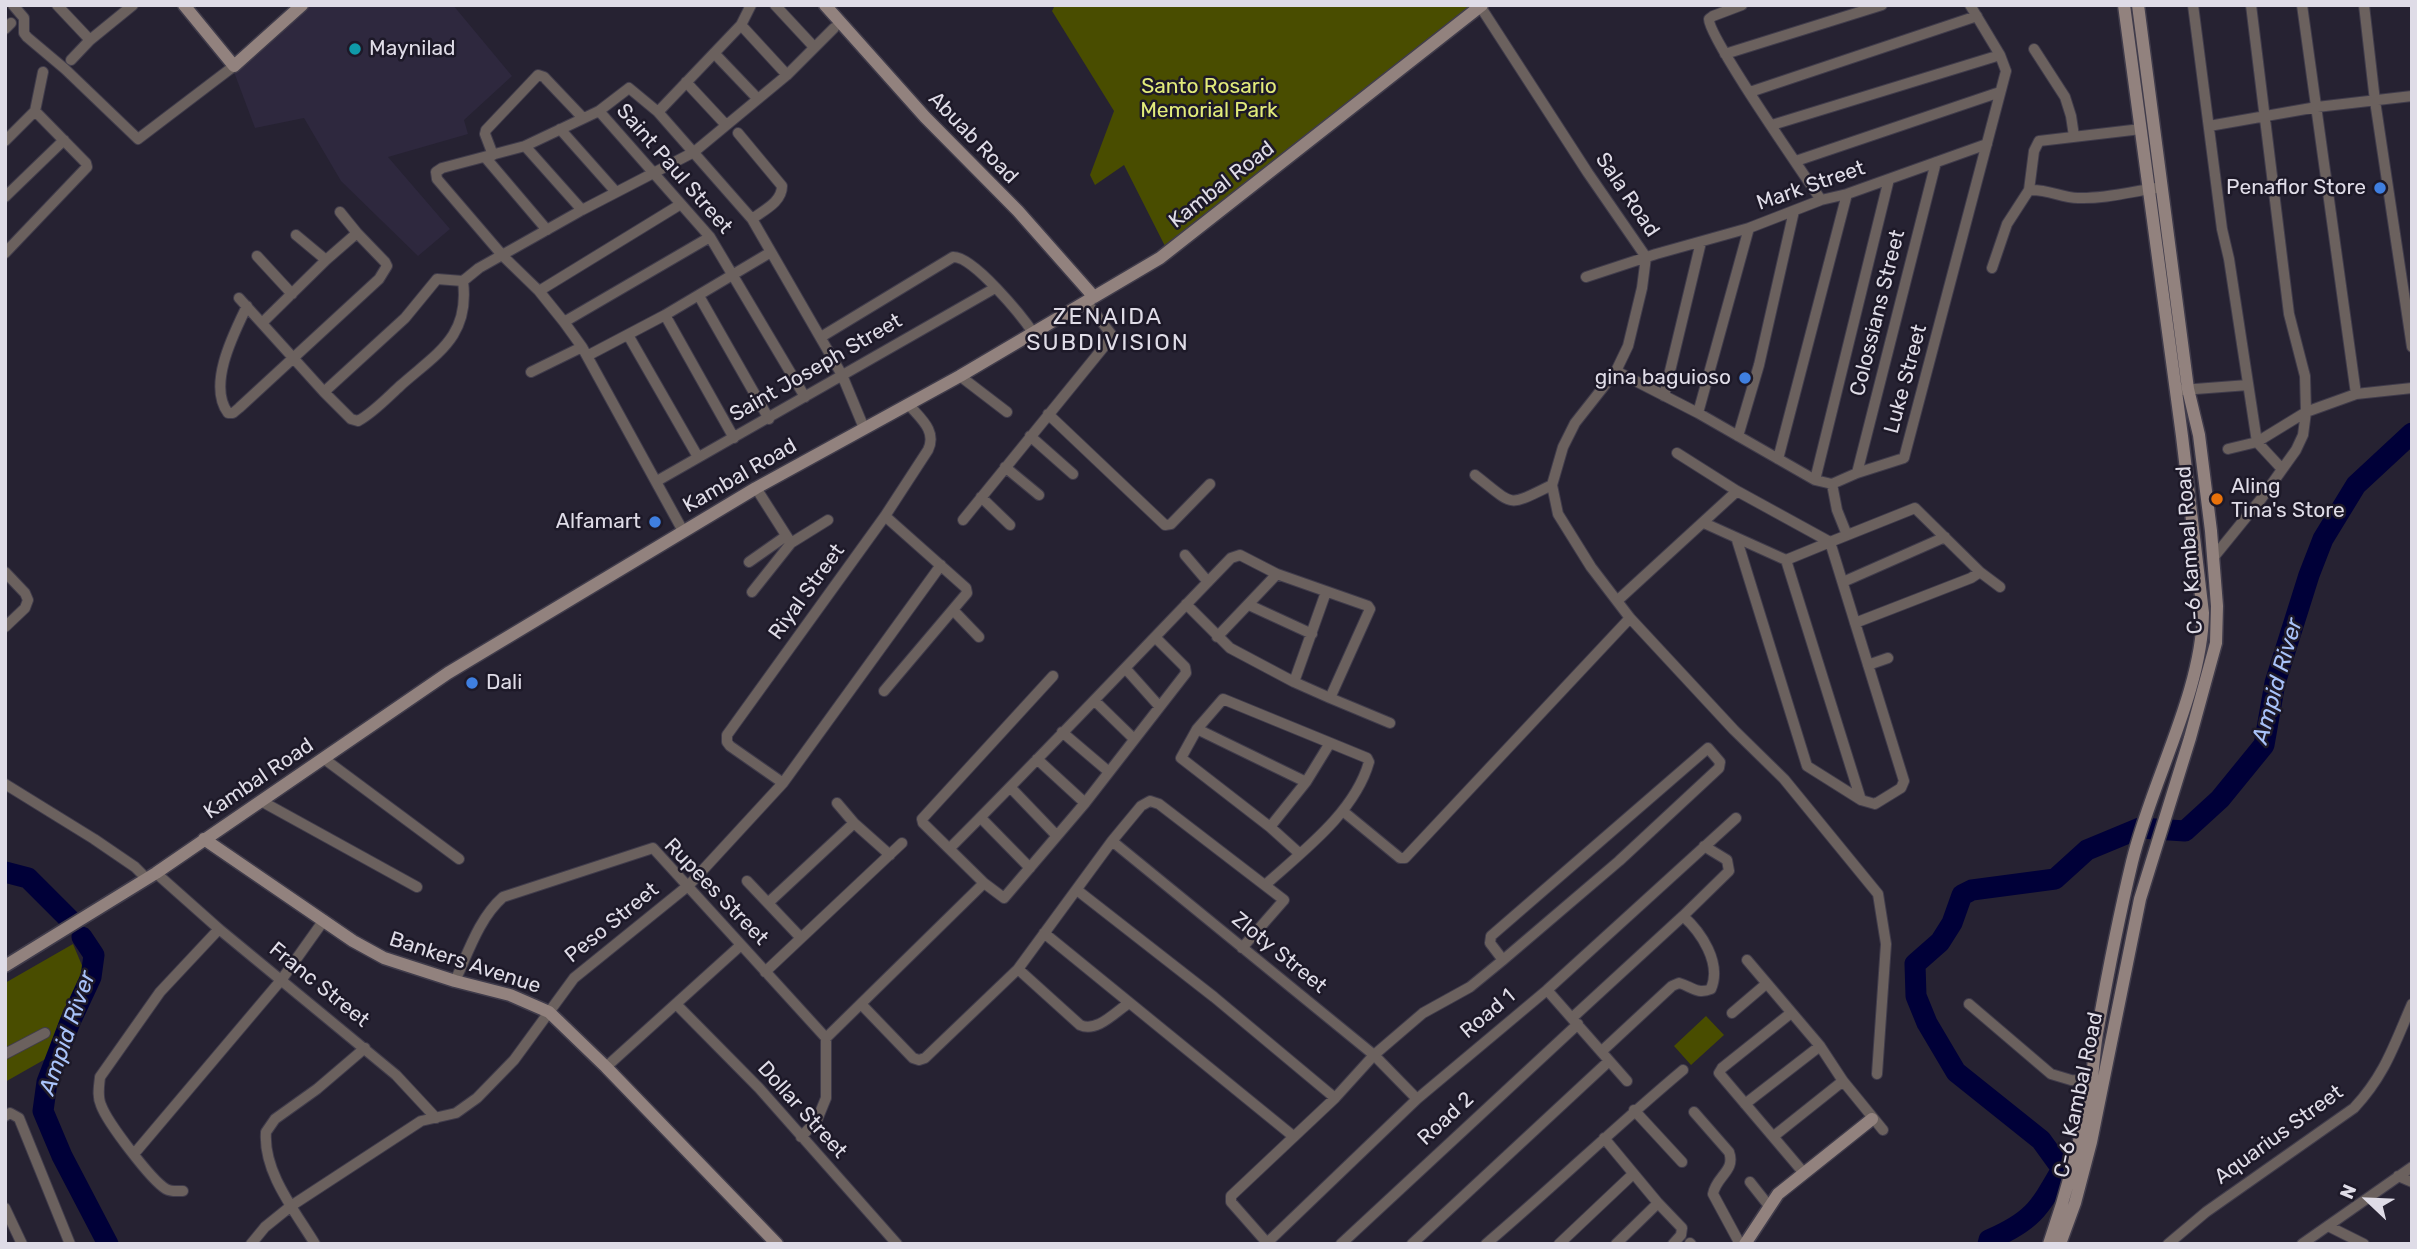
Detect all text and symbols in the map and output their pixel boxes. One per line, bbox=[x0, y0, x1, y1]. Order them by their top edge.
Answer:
place label: Maynilad bbox=[369, 36, 456, 62]
marker: Maynilad bbox=[347, 41, 363, 57]
park label: Santo Rosario Memorial Park bbox=[1140, 74, 1278, 124]
street label: Abuab Road bbox=[923, 87, 1023, 189]
street label: Saint Paul Street bbox=[611, 99, 737, 239]
street label: Kambal Road bbox=[1164, 136, 1280, 234]
street label: Sala Road bbox=[1590, 148, 1664, 242]
street label: Mark Street bbox=[1754, 156, 1868, 216]
place label: Penaflor Store bbox=[2226, 175, 2366, 201]
marker: Penaflor Store bbox=[2372, 180, 2388, 196]
street label: Colossians Street bbox=[1845, 227, 1911, 399]
district label: ZENAIDA SUBDIVISION bbox=[1028, 303, 1188, 357]
street label: Saint Joseph Street bbox=[725, 308, 907, 428]
street label: Luke Street bbox=[1879, 322, 1933, 436]
place label: gina baguioso bbox=[1595, 365, 1731, 391]
marker: gina baguioso bbox=[1737, 370, 1753, 386]
street label: Kambal Road bbox=[679, 433, 801, 519]
street label: C-6 Kambal Road bbox=[2172, 465, 2208, 635]
place label: Aling Tina's Store bbox=[2231, 474, 2345, 524]
marker: Aling Tina's Store bbox=[2209, 491, 2225, 507]
place label: Alfamart bbox=[556, 509, 641, 535]
marker: Alfamart bbox=[647, 514, 663, 530]
street label: Riyal Street bbox=[764, 539, 850, 645]
water label: Ampid River bbox=[2247, 615, 2309, 747]
place label: Dali bbox=[486, 670, 522, 696]
marker: Dali bbox=[464, 675, 480, 691]
street label: Kambal Road bbox=[199, 733, 319, 825]
street label: Rupees Street bbox=[659, 833, 773, 951]
street label: Peso Street bbox=[560, 877, 664, 969]
street label: Zloty Street bbox=[1226, 907, 1332, 999]
street label: Bankers Avenue bbox=[386, 927, 544, 999]
street label: Franc Street bbox=[264, 937, 374, 1033]
water label: Ampid River bbox=[34, 967, 102, 1099]
street label: Road 1 bbox=[1455, 984, 1521, 1044]
street label: C-6 Kambal Road bbox=[2049, 1010, 2109, 1180]
street label: Dollar Street bbox=[752, 1056, 852, 1164]
street label: Aquarius Street bbox=[2210, 1080, 2348, 1190]
street label: Road 2 bbox=[1413, 1087, 1479, 1151]
north arrow bbox=[2333, 1165, 2403, 1235]
text: N bbox=[2335, 1181, 2361, 1202]

